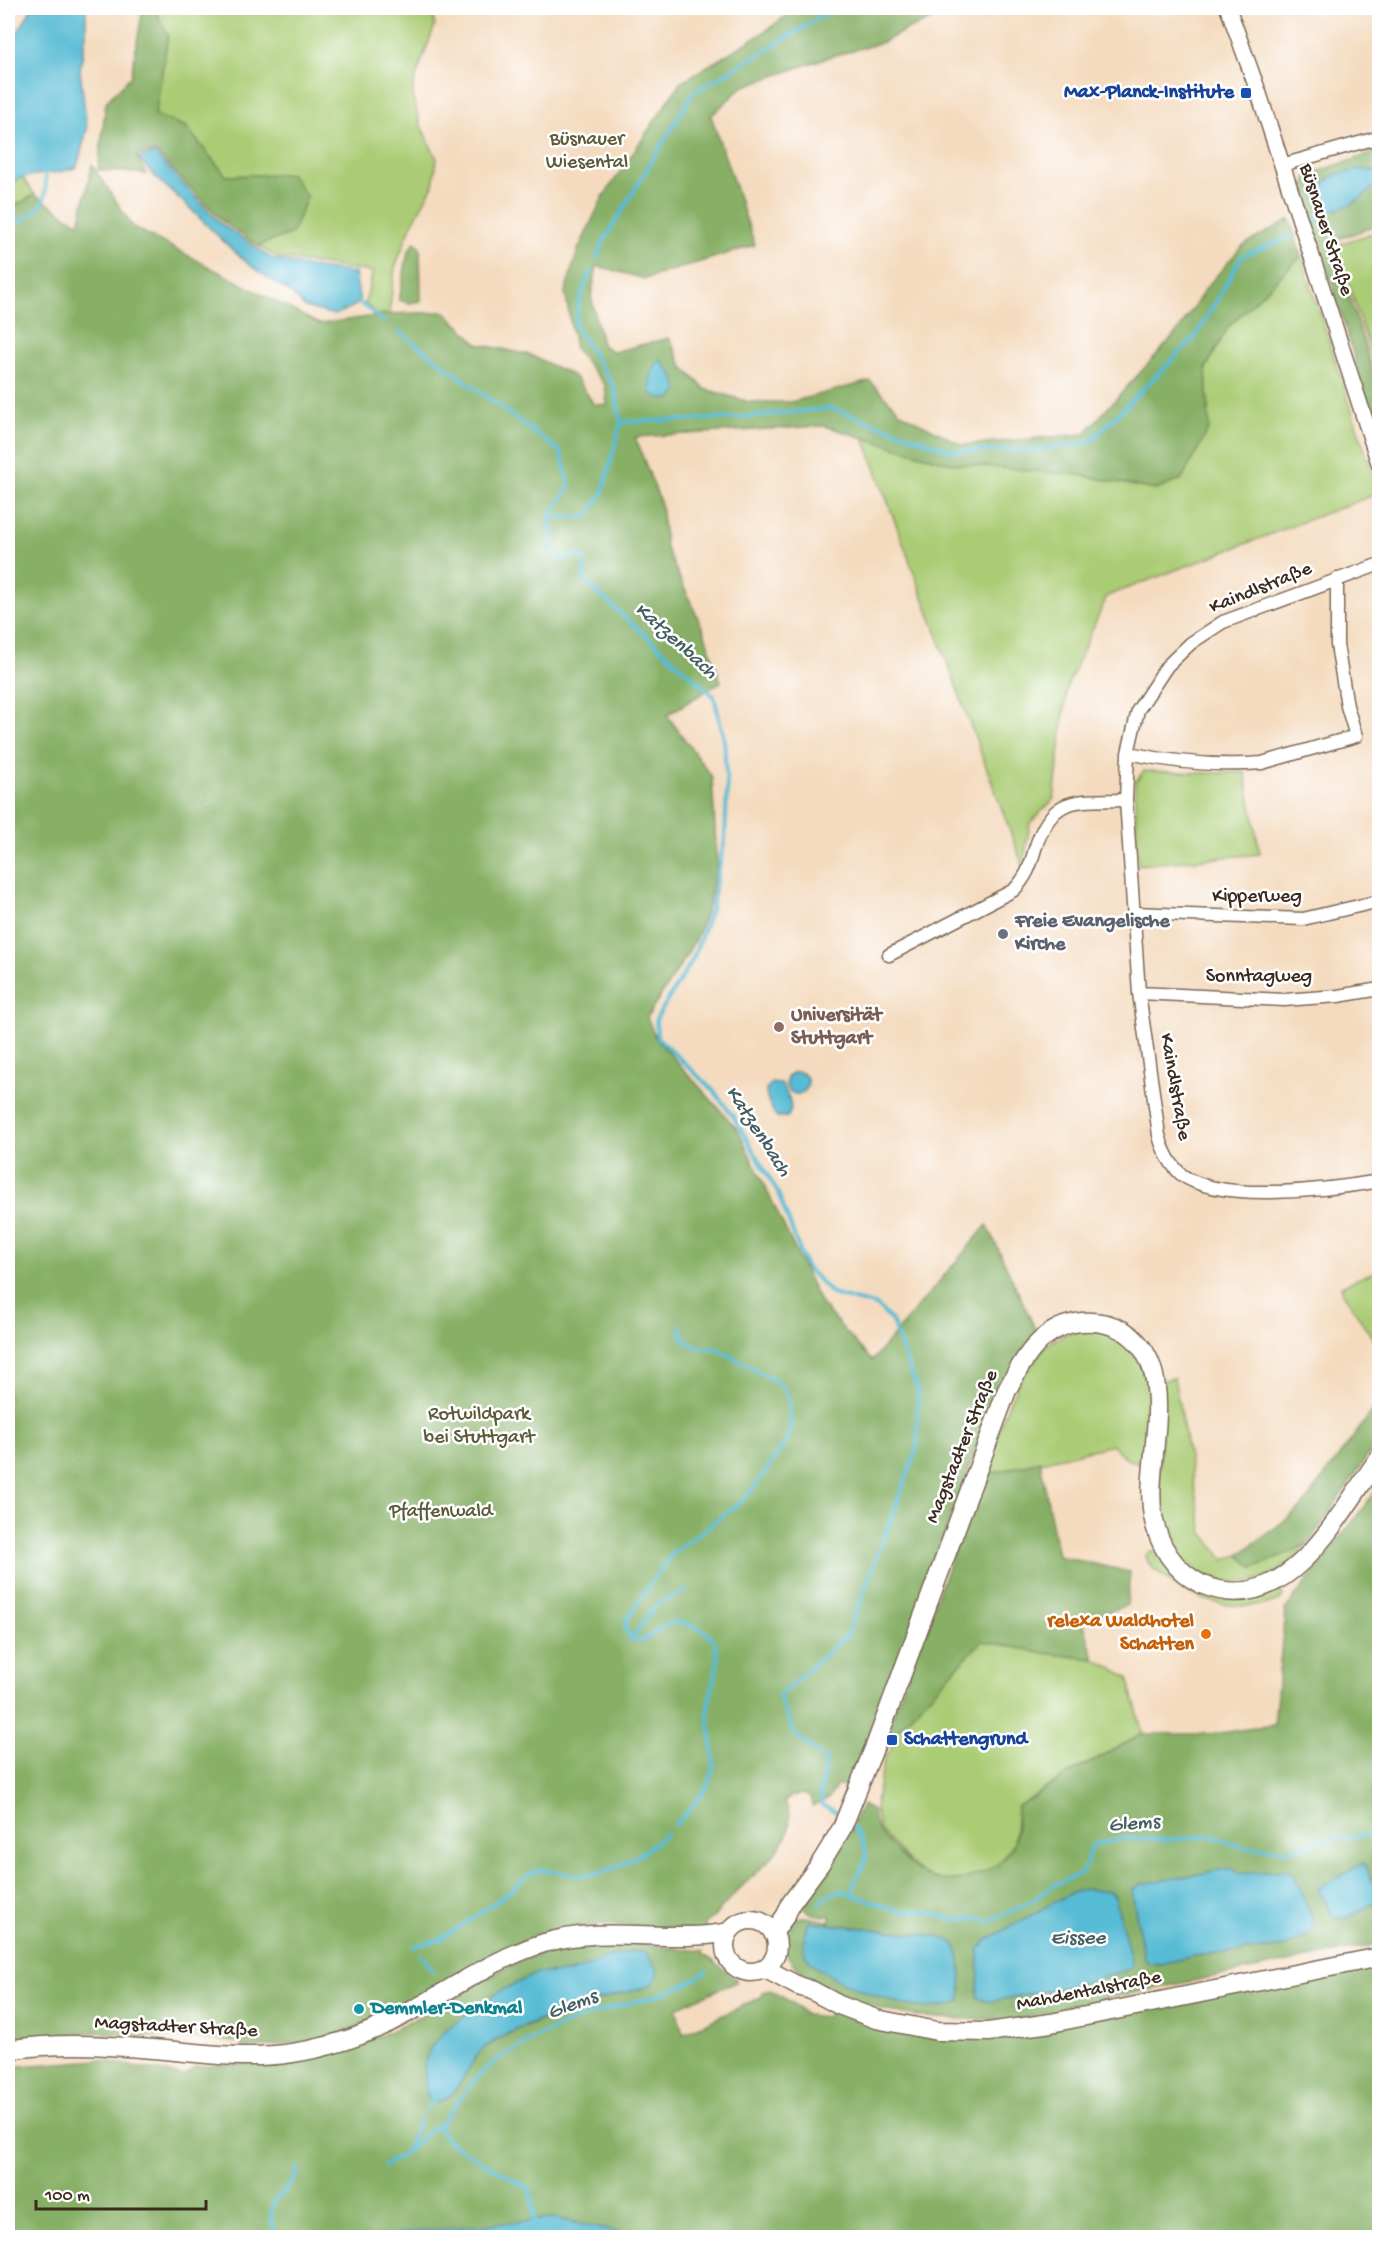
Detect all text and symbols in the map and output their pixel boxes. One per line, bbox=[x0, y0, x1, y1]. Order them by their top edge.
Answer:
place label: Max-Planck-Institute bbox=[1064, 82, 1235, 105]
marker: Max-Planck-Institute bbox=[1239, 86, 1253, 100]
park label: Büsnauer Wiesental bbox=[546, 129, 628, 175]
street label: Büsnauer Straße bbox=[1293, 160, 1357, 299]
street label: Kaindlstraße bbox=[1206, 558, 1316, 620]
water label: Katzenbach bbox=[628, 598, 722, 686]
street label: Kipperweg bbox=[1212, 886, 1302, 909]
place label: Freie Evangelische Kirche bbox=[1014, 911, 1170, 957]
marker: Freie Evangelische Kirche bbox=[996, 927, 1010, 941]
street label: Sonntagweg bbox=[1206, 966, 1312, 989]
place label: Universität Stuttgart bbox=[791, 1005, 884, 1051]
marker: Universität Stuttgart bbox=[772, 1020, 786, 1034]
street label: Kaindlstraße bbox=[1153, 1032, 1195, 1143]
water label: Katzenbach bbox=[718, 1082, 796, 1183]
street label: Magstadter Straße bbox=[922, 1366, 1004, 1527]
park label: Rotwildpark bei Stuttgart bbox=[424, 1404, 536, 1450]
park label: Pfaffenwald bbox=[388, 1501, 495, 1524]
place label: relexa Waldhotel Schatten bbox=[1046, 1611, 1195, 1657]
marker: relexa Waldhotel Schatten bbox=[1199, 1627, 1213, 1641]
place label: Schattengrund bbox=[904, 1729, 1029, 1752]
marker: Schattengrund bbox=[885, 1733, 899, 1747]
water label: Glems bbox=[1107, 1810, 1163, 1840]
water label: Eissee bbox=[1051, 1927, 1107, 1952]
street label: Mahdentalstraße bbox=[1015, 1967, 1164, 2017]
water label: Glems bbox=[545, 1984, 604, 2027]
place label: Demmler-Denkmal bbox=[369, 1998, 523, 2021]
marker: Demmler-Denkmal bbox=[352, 2002, 366, 2016]
street label: Magstadter Straße bbox=[94, 2012, 259, 2044]
scale bar bbox=[36, 2173, 206, 2211]
text: 100 m bbox=[44, 2186, 90, 2207]

